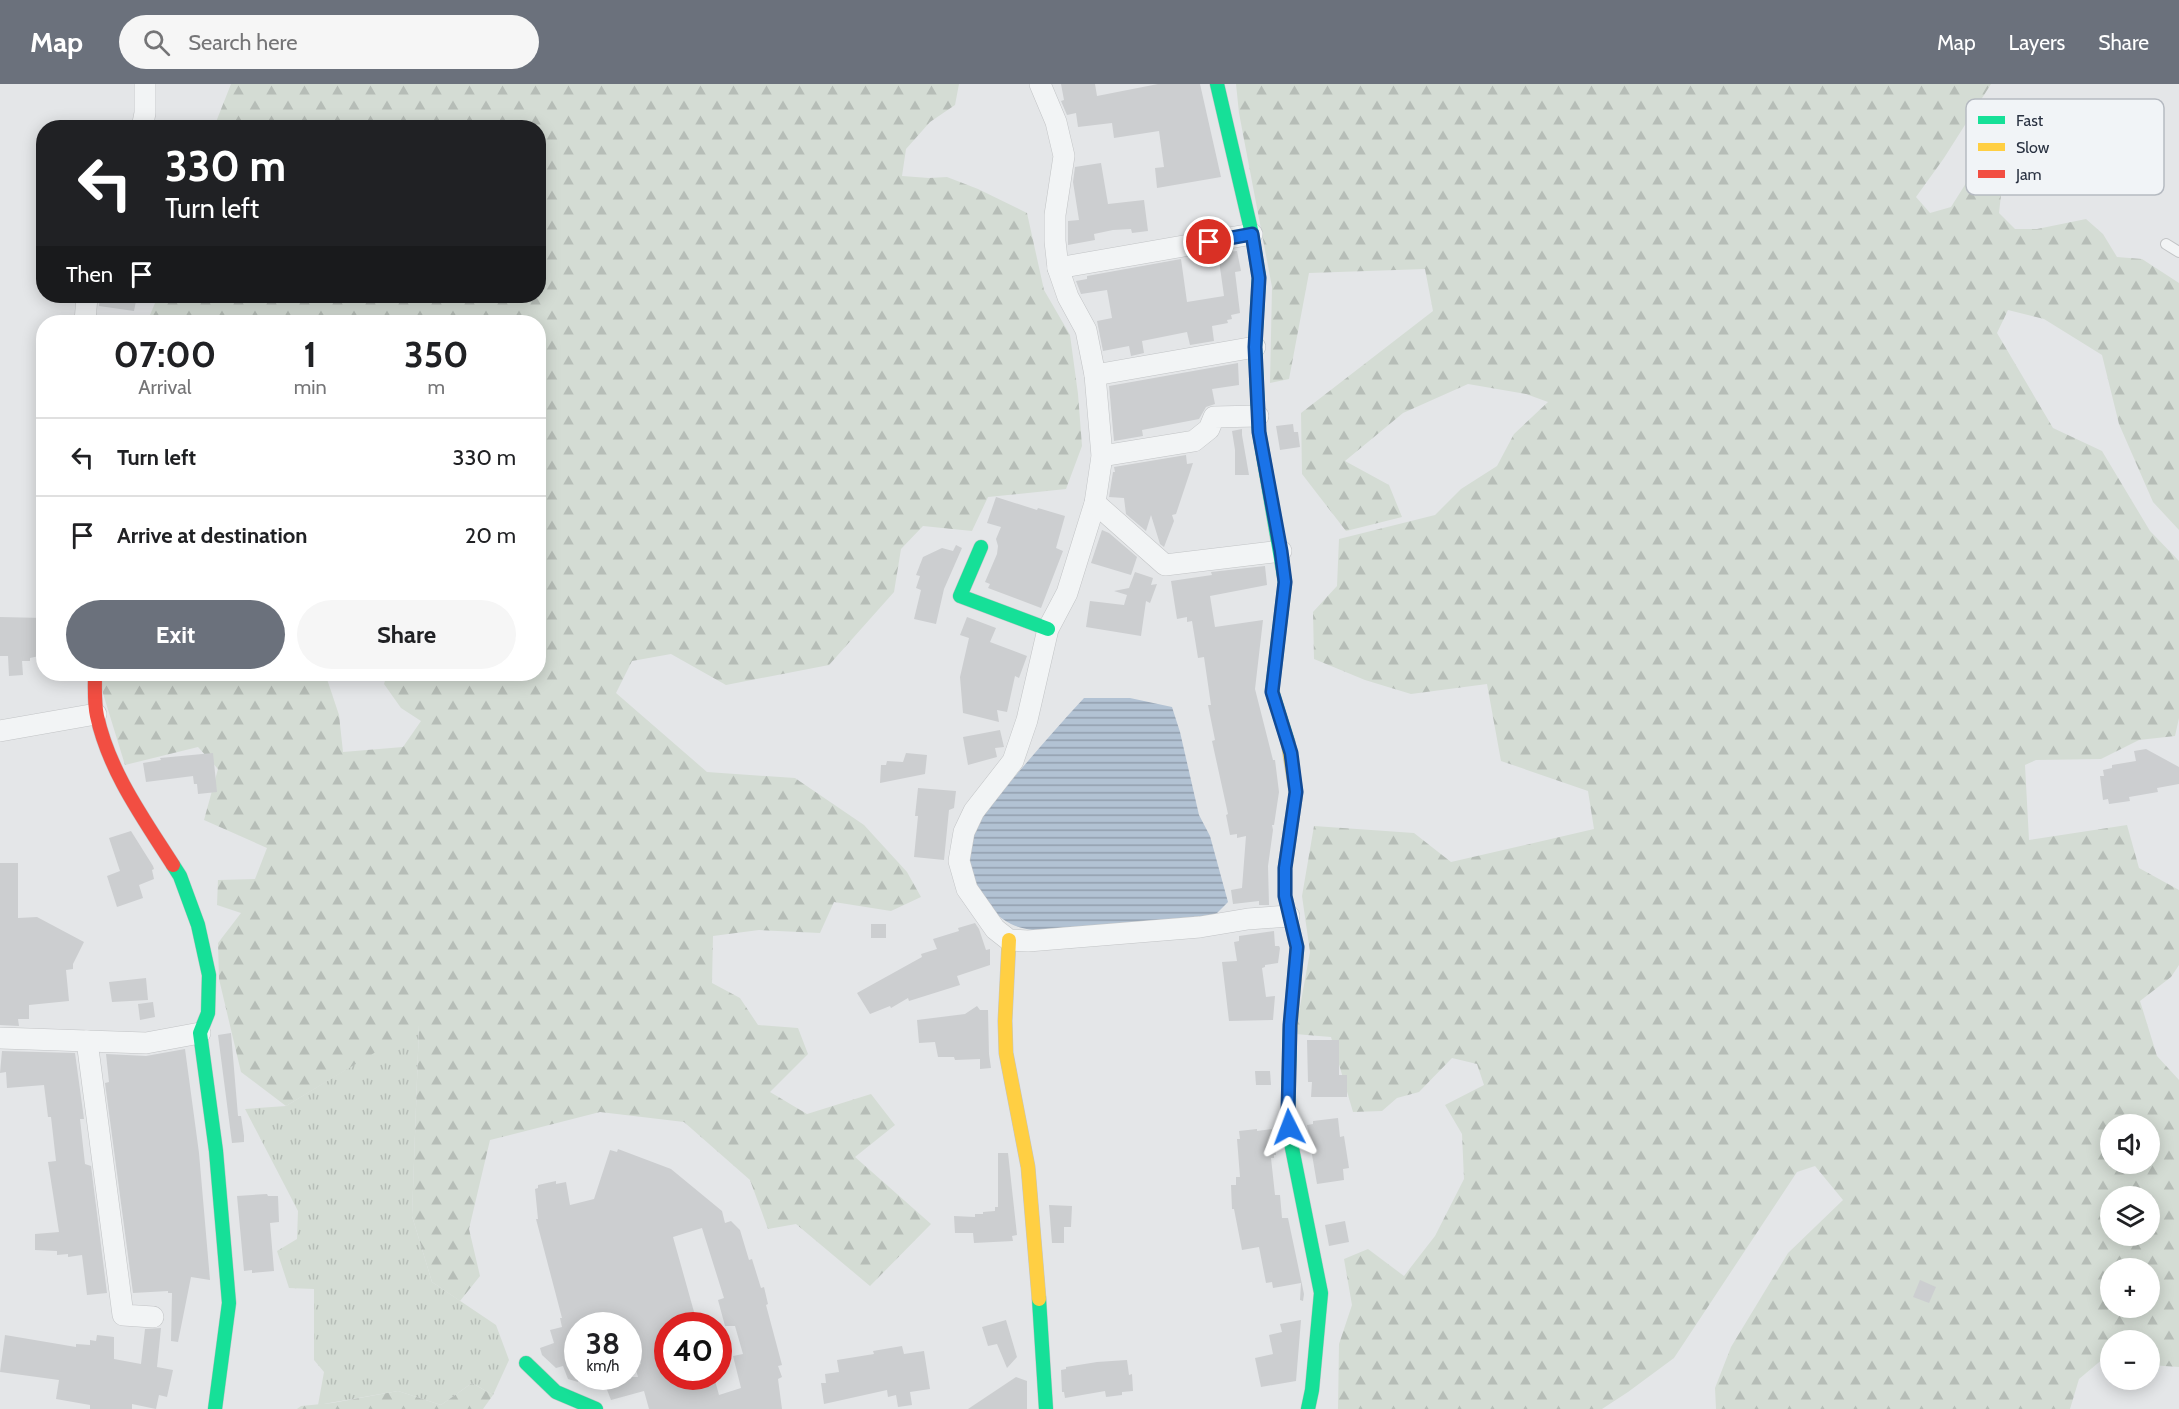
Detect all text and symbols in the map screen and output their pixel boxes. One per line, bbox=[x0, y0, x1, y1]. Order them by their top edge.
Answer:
search box bbox=[119, 15, 539, 69]
text: Map bbox=[30, 25, 83, 59]
icon: search bbox=[140, 26, 173, 59]
text: Search here bbox=[188, 29, 297, 56]
text: Map bbox=[1937, 30, 1976, 55]
text: Layers bbox=[2009, 30, 2065, 55]
text: Share bbox=[2098, 30, 2149, 55]
legend bbox=[1966, 99, 2164, 195]
text: Fast bbox=[2016, 111, 2044, 130]
text: Slow bbox=[2016, 138, 2050, 157]
text: 330 m bbox=[165, 140, 286, 192]
icon: left bbox=[66, 144, 144, 222]
text: Jam bbox=[2015, 165, 2042, 184]
text: Turn left bbox=[165, 192, 259, 225]
pin bbox=[1183, 216, 1234, 267]
icon: arrive bbox=[1192, 225, 1225, 258]
icon: arrive bbox=[125, 258, 158, 291]
text: Then bbox=[66, 261, 113, 288]
text: 07:00 bbox=[114, 332, 216, 376]
text: 1 bbox=[304, 332, 317, 376]
text: 350 bbox=[404, 332, 468, 376]
text: Arrival bbox=[138, 375, 191, 399]
text: min bbox=[294, 375, 327, 399]
text: m bbox=[428, 375, 445, 399]
icon: left bbox=[66, 441, 99, 474]
text: Turn left bbox=[117, 444, 196, 471]
text: 330 m bbox=[453, 444, 516, 471]
icon: arrive bbox=[66, 519, 99, 552]
text: Arrive at destination bbox=[117, 522, 307, 549]
text: 20 m bbox=[465, 522, 516, 549]
button: Exit bbox=[66, 600, 285, 669]
button: Share bbox=[297, 600, 516, 669]
position arrow bbox=[1257, 1095, 1321, 1159]
map controls bbox=[2100, 1114, 2160, 1390]
button: sound bbox=[2100, 1114, 2160, 1174]
button: layers bbox=[2100, 1186, 2160, 1246]
button: + bbox=[2100, 1258, 2160, 1318]
speed limit sign: 40 bbox=[654, 1312, 732, 1390]
text: 38 bbox=[586, 1325, 620, 1362]
button: − bbox=[2100, 1330, 2160, 1390]
text: km/h bbox=[587, 1357, 619, 1375]

